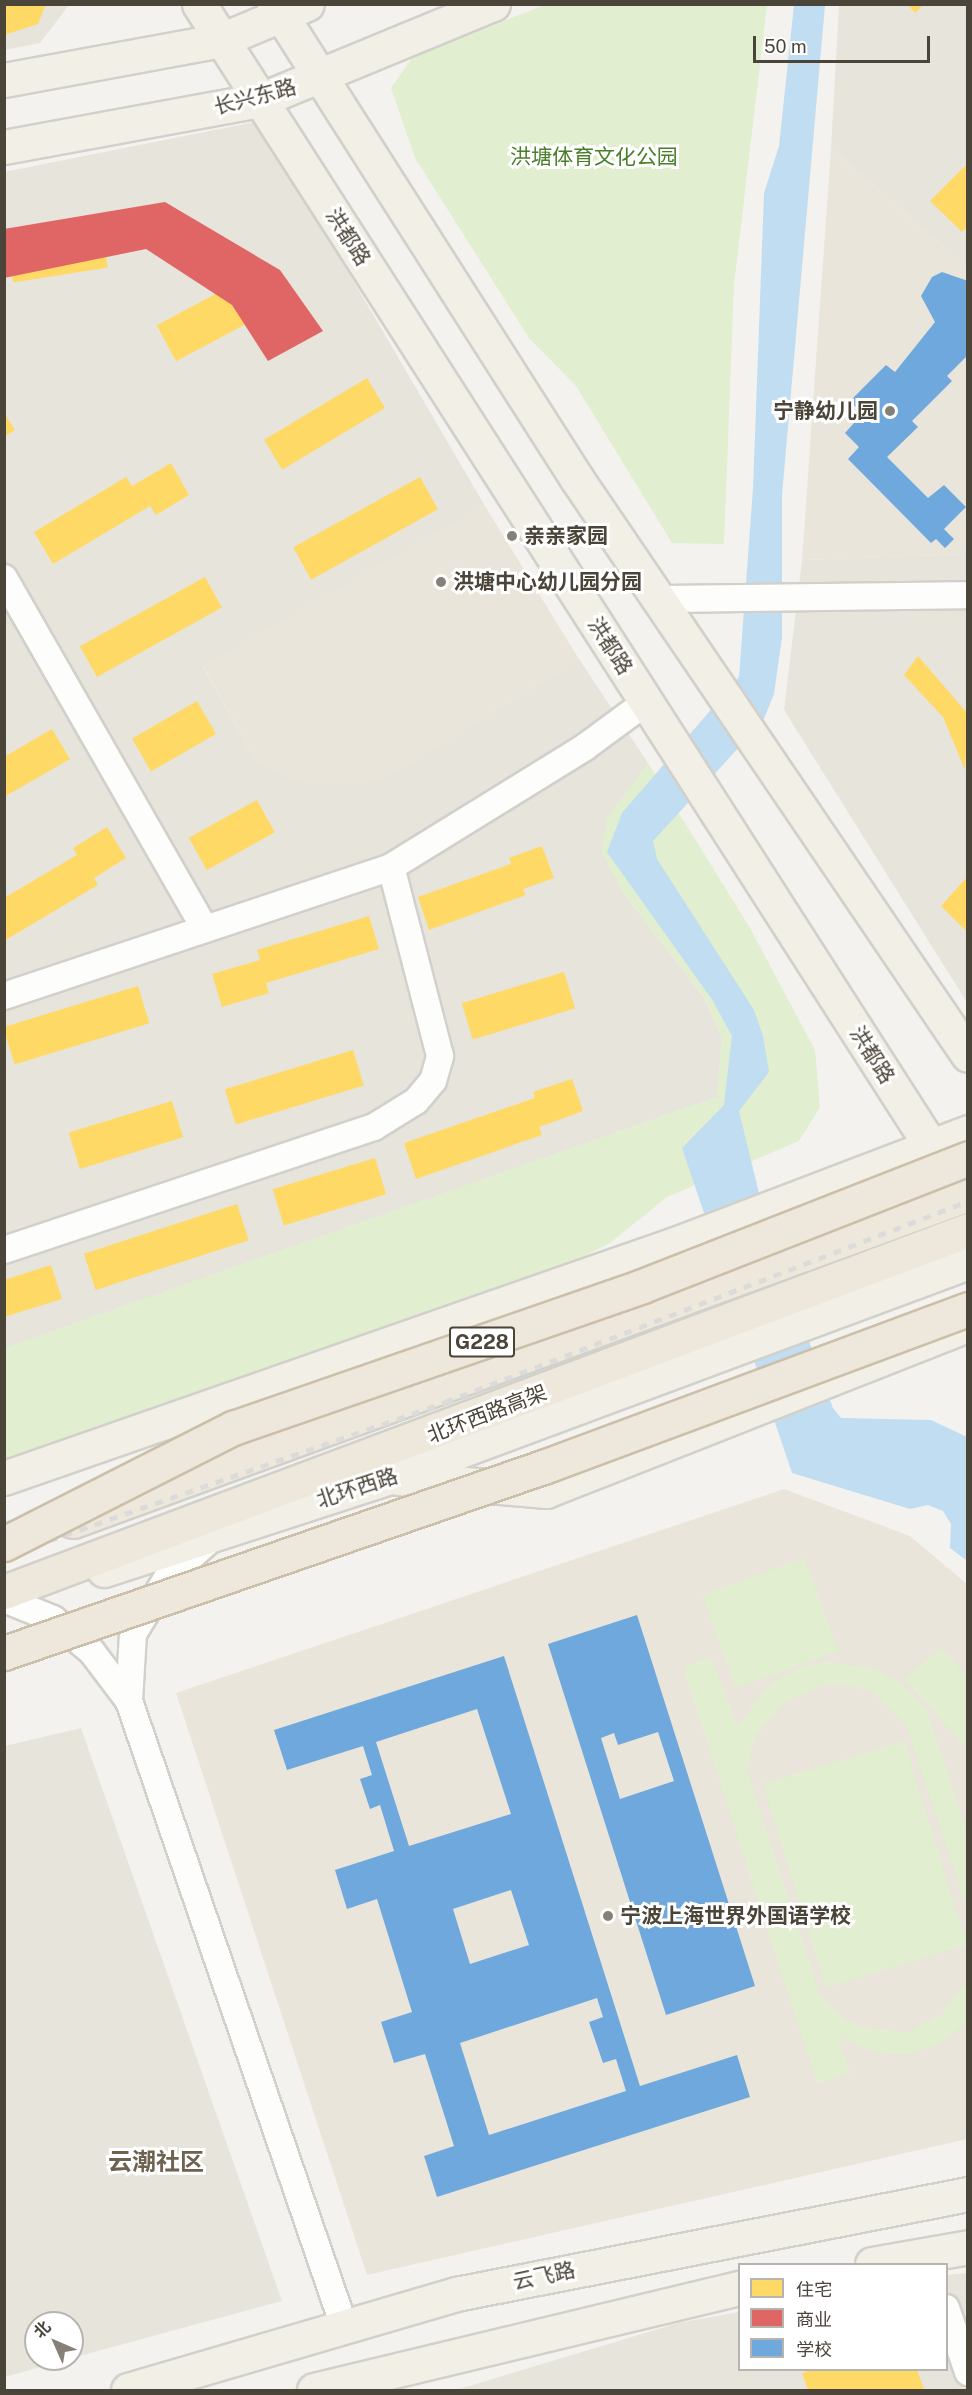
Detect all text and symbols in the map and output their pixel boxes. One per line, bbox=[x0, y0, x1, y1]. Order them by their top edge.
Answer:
scale bar bbox=[756, 24, 933, 62]
text: 50 m bbox=[764, 36, 807, 57]
street label: 长兴东路 bbox=[211, 74, 299, 120]
park label: 洪塘体育文化公园 bbox=[510, 144, 678, 170]
street label: 洪都路 bbox=[320, 204, 376, 270]
place label: 宁静幼儿园 bbox=[773, 398, 878, 424]
marker: 宁静幼儿园 bbox=[883, 404, 897, 418]
place label: 亲亲家园 bbox=[524, 523, 608, 549]
marker: 亲亲家园 bbox=[505, 529, 519, 543]
place label: 洪塘中心幼儿园分园 bbox=[453, 569, 642, 595]
marker: 洪塘中心幼儿园分园 bbox=[434, 575, 448, 589]
street label: 洪都路 bbox=[582, 613, 638, 679]
street label: 洪都路 bbox=[844, 1022, 900, 1088]
road number: G228 bbox=[449, 1325, 515, 1359]
street label: 北环西路高架 bbox=[424, 1380, 550, 1448]
street label: 北环西路 bbox=[313, 1463, 401, 1513]
place label: 宁波上海世界外国语学校 bbox=[620, 1903, 851, 1929]
marker: 宁波上海世界外国语学校 bbox=[601, 1909, 615, 1923]
district label: 云潮社区 bbox=[108, 2148, 204, 2176]
street label: 云飞路 bbox=[511, 2257, 577, 2295]
legend bbox=[738, 2263, 948, 2371]
text: 住宅 bbox=[796, 2279, 832, 2300]
text: 商业 bbox=[796, 2309, 832, 2330]
north arrow bbox=[24, 2311, 84, 2371]
text: 北 bbox=[30, 2317, 55, 2342]
text: 学校 bbox=[796, 2339, 832, 2360]

